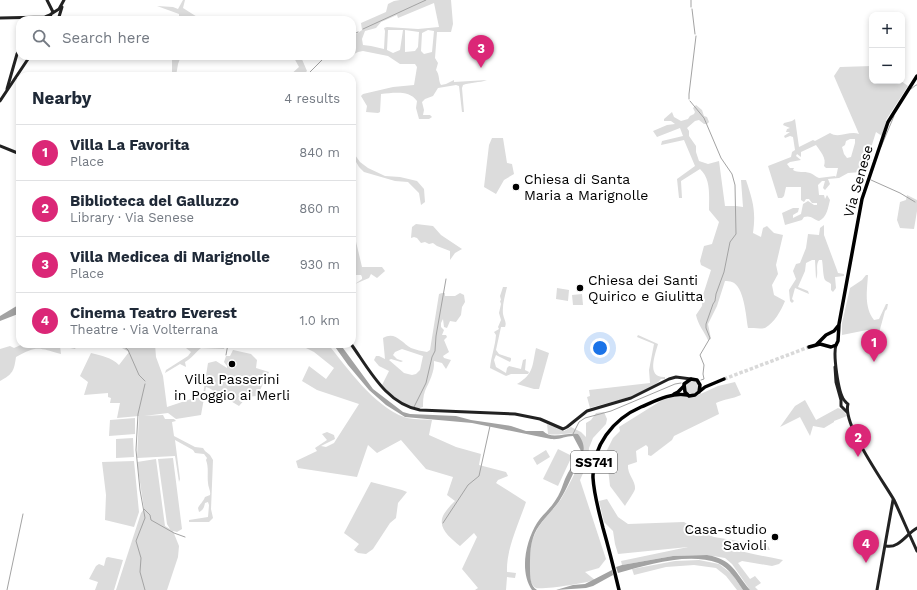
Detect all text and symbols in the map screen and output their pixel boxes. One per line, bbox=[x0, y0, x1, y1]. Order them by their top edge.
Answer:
map controls bbox=[869, 12, 905, 84]
button: + bbox=[869, 12, 905, 48]
search box bbox=[16, 16, 356, 60]
icon: search bbox=[30, 27, 52, 49]
text: Search here bbox=[62, 29, 150, 47]
pin: 3 bbox=[468, 35, 494, 68]
button: − bbox=[869, 48, 905, 84]
text: Nearby bbox=[32, 88, 91, 108]
text: 4 results bbox=[284, 91, 340, 106]
text: Villa La Favorita bbox=[70, 136, 190, 154]
street label: Via Senese bbox=[840, 143, 876, 219]
text: 1 bbox=[42, 145, 48, 160]
text: 840 m bbox=[299, 145, 340, 160]
text: Place bbox=[70, 154, 104, 169]
place label: Chiesa di Santa Maria a Marignolle bbox=[524, 171, 648, 203]
marker: Chiesa di Santa Maria a Marignolle bbox=[511, 182, 521, 192]
text: Biblioteca del Galluzzo bbox=[70, 192, 239, 210]
text: 2 bbox=[41, 201, 49, 216]
text: 860 m bbox=[299, 201, 340, 216]
text: Library · Via Senese bbox=[70, 210, 194, 225]
text: Villa Medicea di Marignolle bbox=[70, 248, 270, 266]
text: 3 bbox=[41, 257, 49, 272]
text: 930 m bbox=[300, 257, 340, 272]
text: Place bbox=[70, 266, 104, 281]
place label: Chiesa dei Santi Quirico e Giulitta bbox=[588, 272, 703, 304]
marker: Chiesa dei Santi Quirico e Giulitta bbox=[575, 283, 585, 293]
text: Cinema Teatro Everest bbox=[70, 304, 237, 322]
text: 4 bbox=[41, 313, 49, 328]
text: 1.0 km bbox=[300, 313, 340, 328]
text: Theatre · Via Volterrana bbox=[70, 322, 218, 337]
pin: 1 bbox=[861, 329, 887, 362]
your location bbox=[590, 338, 610, 358]
marker: Villa Passerini in Poggio ai Merli bbox=[227, 359, 237, 369]
place label: Villa Passerini in Poggio ai Merli bbox=[174, 371, 290, 403]
pin: 2 bbox=[845, 424, 871, 457]
road number: SS741 bbox=[571, 451, 617, 473]
place label: Casa-studio Savioli bbox=[684, 521, 767, 553]
pin: 4 bbox=[853, 530, 879, 563]
marker: Casa-studio Savioli bbox=[770, 532, 780, 542]

